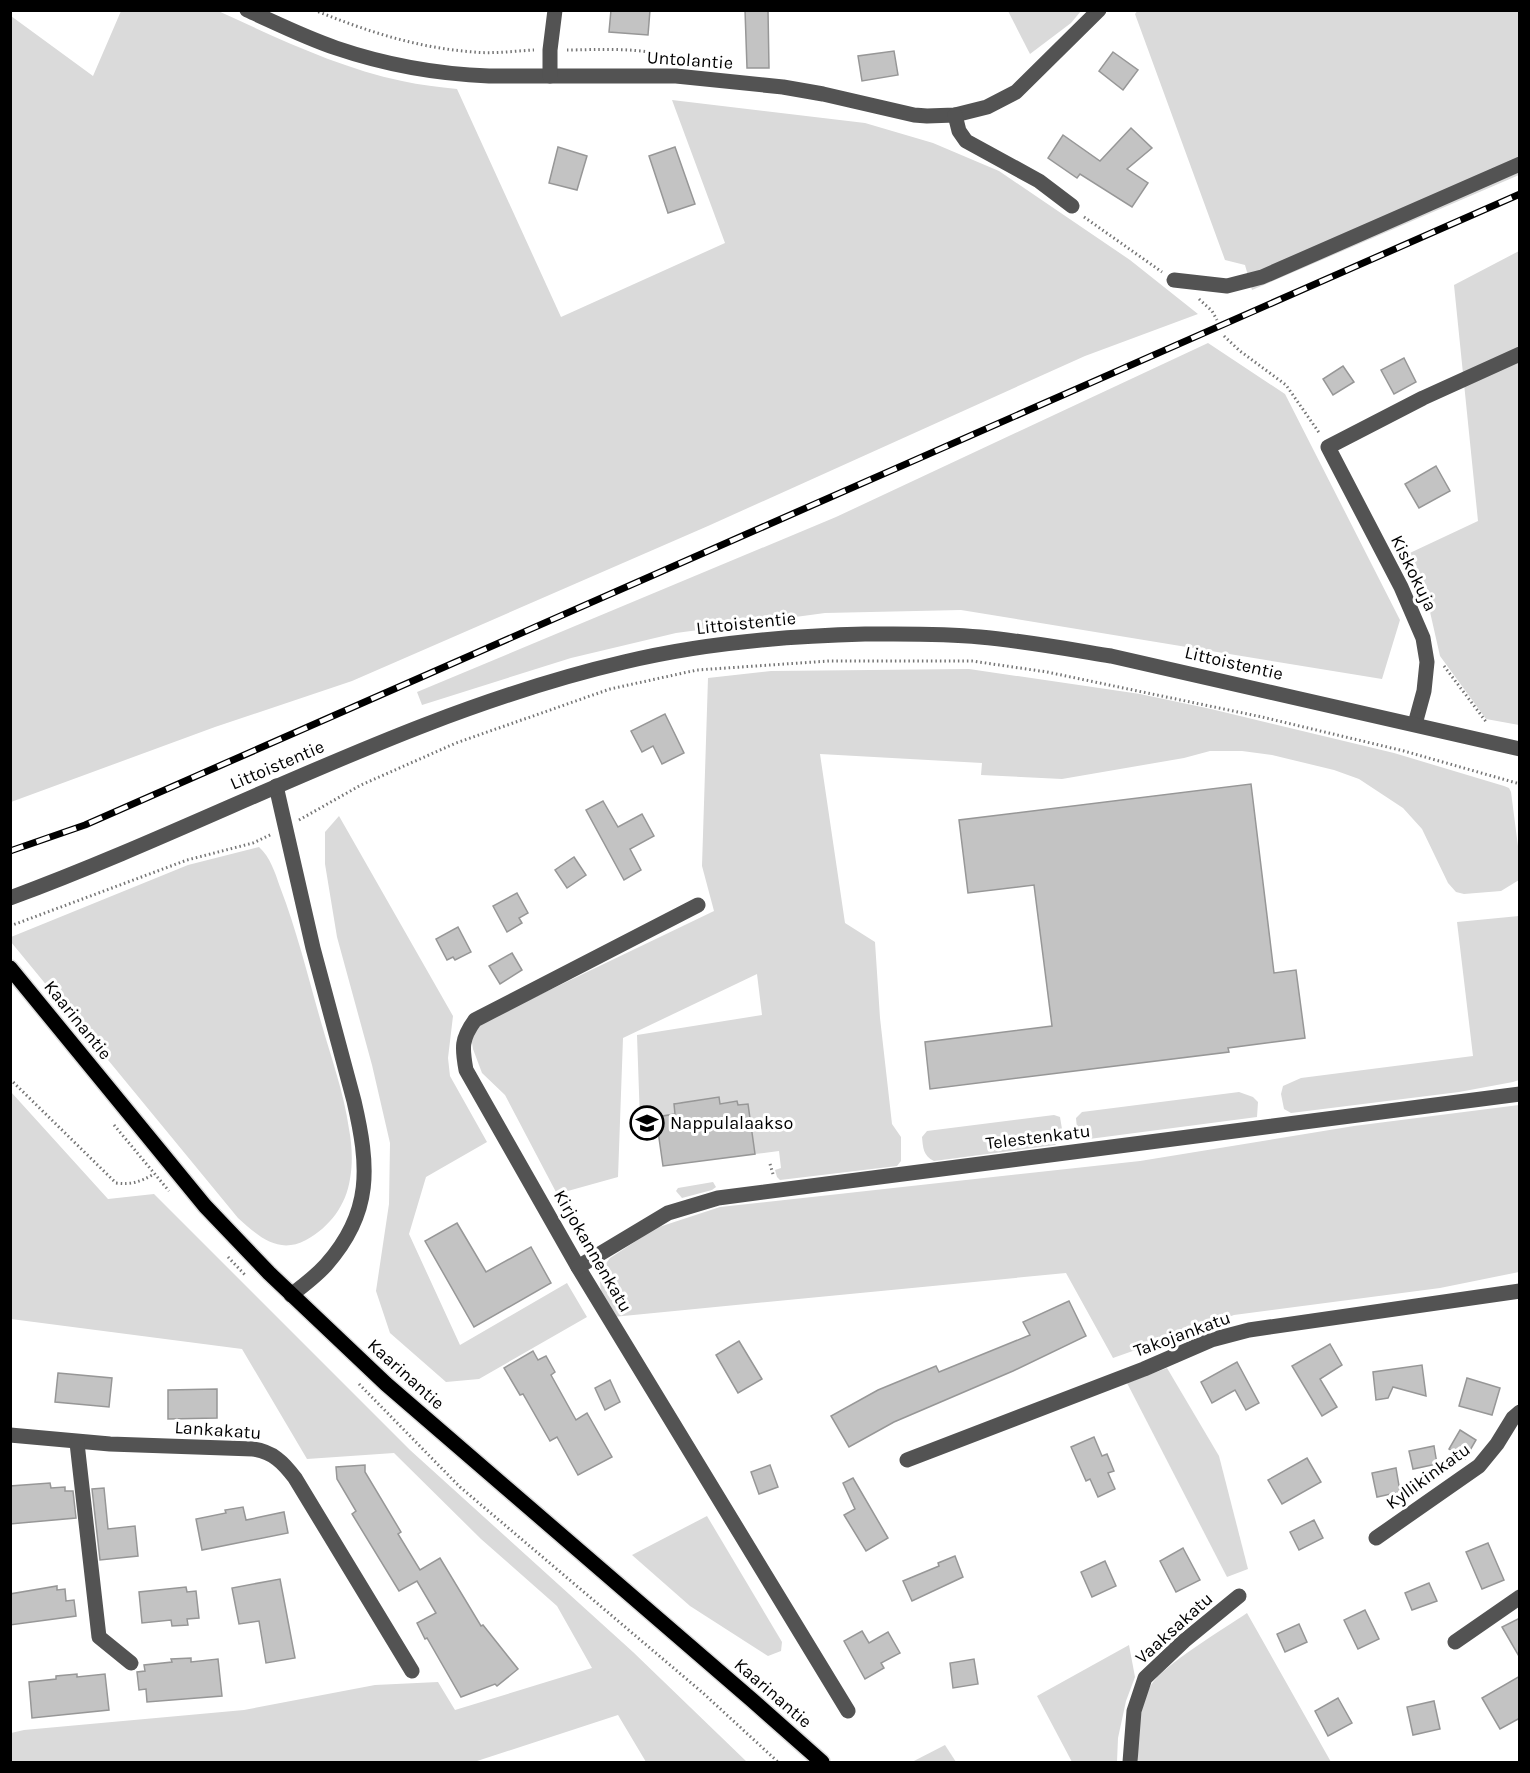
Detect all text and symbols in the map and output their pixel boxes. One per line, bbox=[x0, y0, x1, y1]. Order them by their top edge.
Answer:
street label: Untolantie bbox=[646, 46, 734, 74]
street label: Kiskokuja bbox=[1386, 531, 1442, 615]
street label: Littoistentie bbox=[695, 607, 797, 639]
street label: Littoistentie bbox=[1183, 641, 1285, 685]
street label: Littoistentie bbox=[227, 735, 327, 795]
street label: Kaarinantie bbox=[39, 976, 117, 1064]
school or university icon: Nappulalaakso bbox=[629, 1105, 665, 1141]
place label: Nappulalaakso bbox=[670, 1112, 793, 1134]
street label: Telestenkatu bbox=[984, 1120, 1092, 1154]
street label: Kirjokannenkatu bbox=[549, 1186, 637, 1316]
street label: Takojankatu bbox=[1131, 1306, 1233, 1362]
street label: Kaarinantie bbox=[363, 1334, 449, 1414]
street label: Lankakatu bbox=[174, 1416, 262, 1444]
street label: Kyllikinkatu bbox=[1382, 1438, 1474, 1514]
street label: Vaaksakatu bbox=[1131, 1588, 1217, 1668]
street label: Kaarinantie bbox=[730, 1653, 816, 1733]

